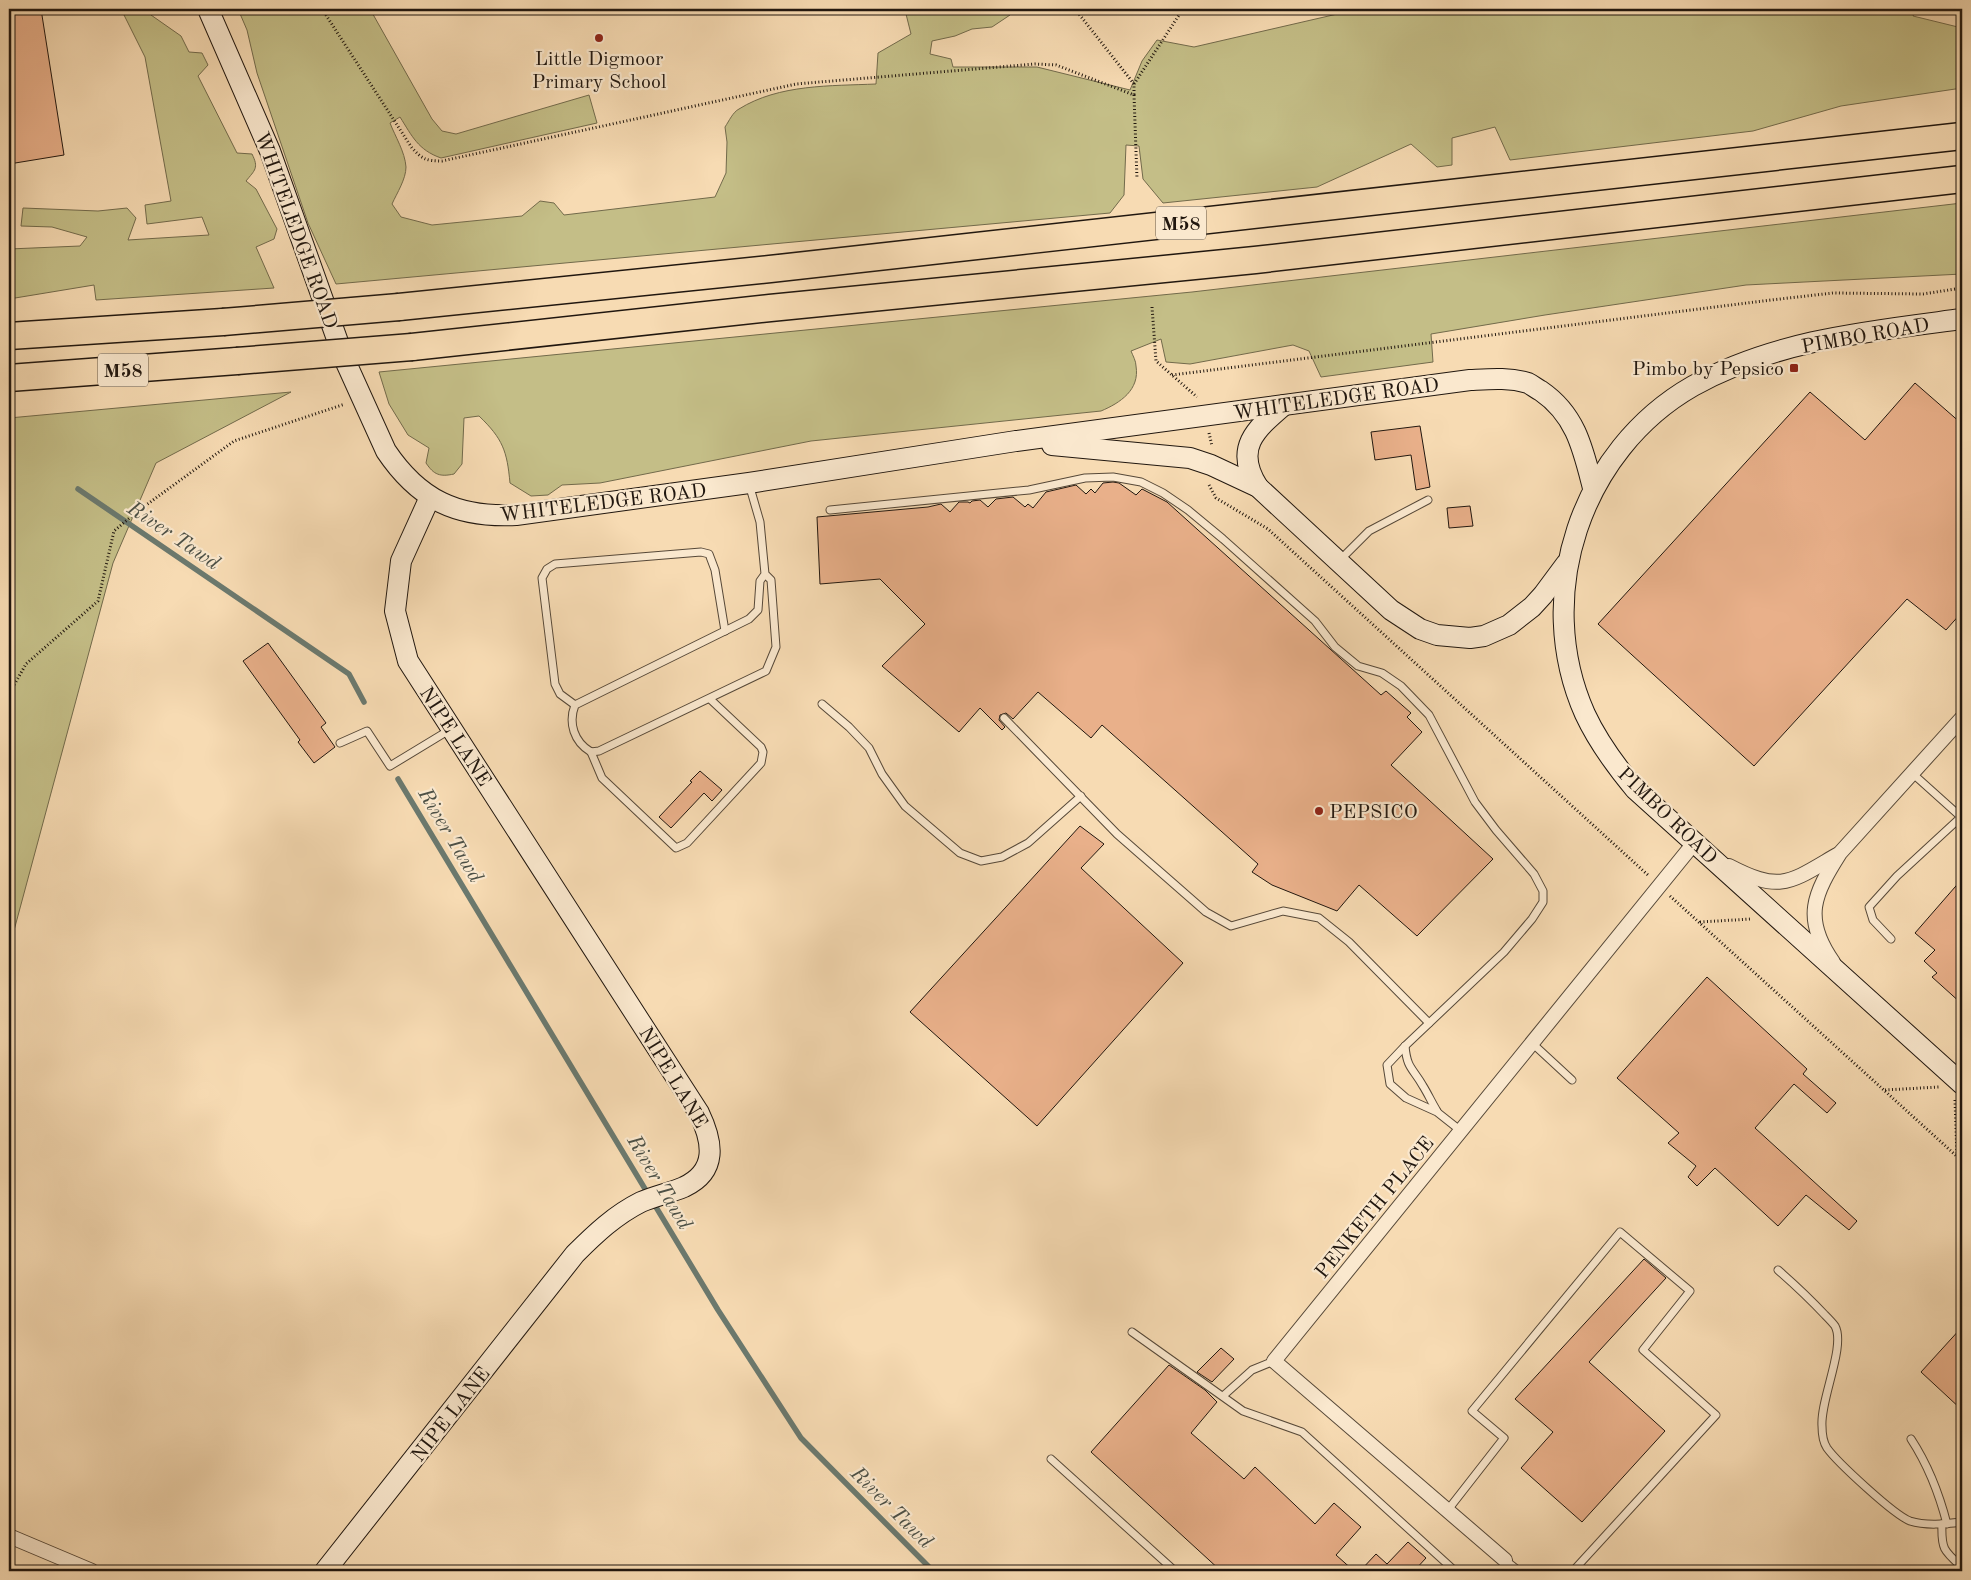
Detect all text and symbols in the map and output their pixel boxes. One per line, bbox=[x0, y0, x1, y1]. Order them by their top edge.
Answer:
marker: Little Digmoor Primary School bbox=[593, 32, 605, 44]
place label: Little Digmoor Primary School bbox=[532, 50, 666, 93]
street label: WHITELEDGE ROAD bbox=[250, 130, 340, 332]
road number: M58 bbox=[1156, 207, 1206, 240]
street label: PIMBO ROAD bbox=[1800, 316, 1931, 358]
road number: M58 bbox=[98, 354, 148, 386]
place label: Pimbo by Pepsico bbox=[1632, 360, 1784, 380]
marker: Pimbo by Pepsico bbox=[1788, 362, 1800, 374]
street label: WHITELEDGE ROAD bbox=[1232, 376, 1441, 424]
street label: WHITELEDGE ROAD bbox=[499, 481, 708, 527]
water label: River Tawd bbox=[122, 497, 224, 575]
street label: NIPE LANE bbox=[415, 684, 494, 790]
street label: PIMBO ROAD bbox=[1613, 764, 1720, 869]
water label: River Tawd bbox=[413, 784, 486, 887]
place label: PEPSICO bbox=[1329, 803, 1418, 823]
marker: PEPSICO bbox=[1313, 805, 1325, 817]
street label: NIPE LANE bbox=[634, 1024, 710, 1132]
water label: River Tawd bbox=[622, 1131, 695, 1234]
street label: PENKETH PLACE bbox=[1312, 1134, 1439, 1283]
street label: NIPE LANE bbox=[409, 1364, 495, 1466]
water label: River Tawd bbox=[845, 1462, 937, 1554]

